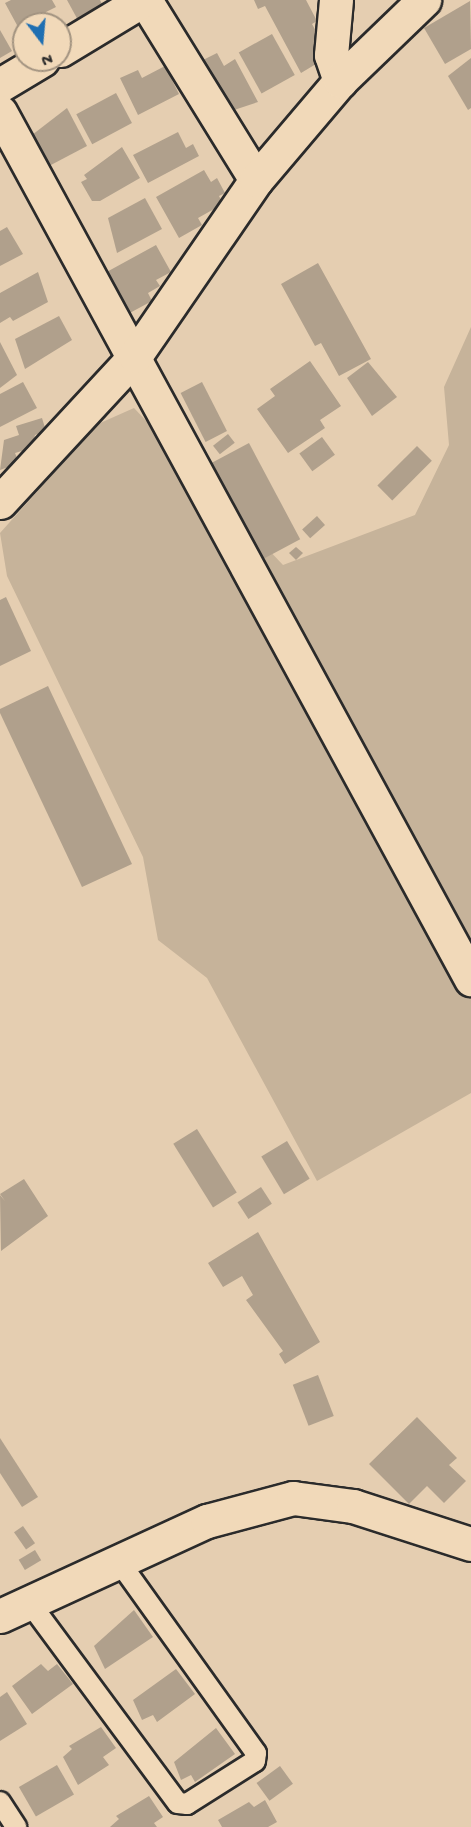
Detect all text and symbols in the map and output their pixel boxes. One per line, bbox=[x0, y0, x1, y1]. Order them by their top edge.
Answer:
north arrow bbox=[12, 12, 72, 72]
text: N bbox=[39, 47, 54, 68]

